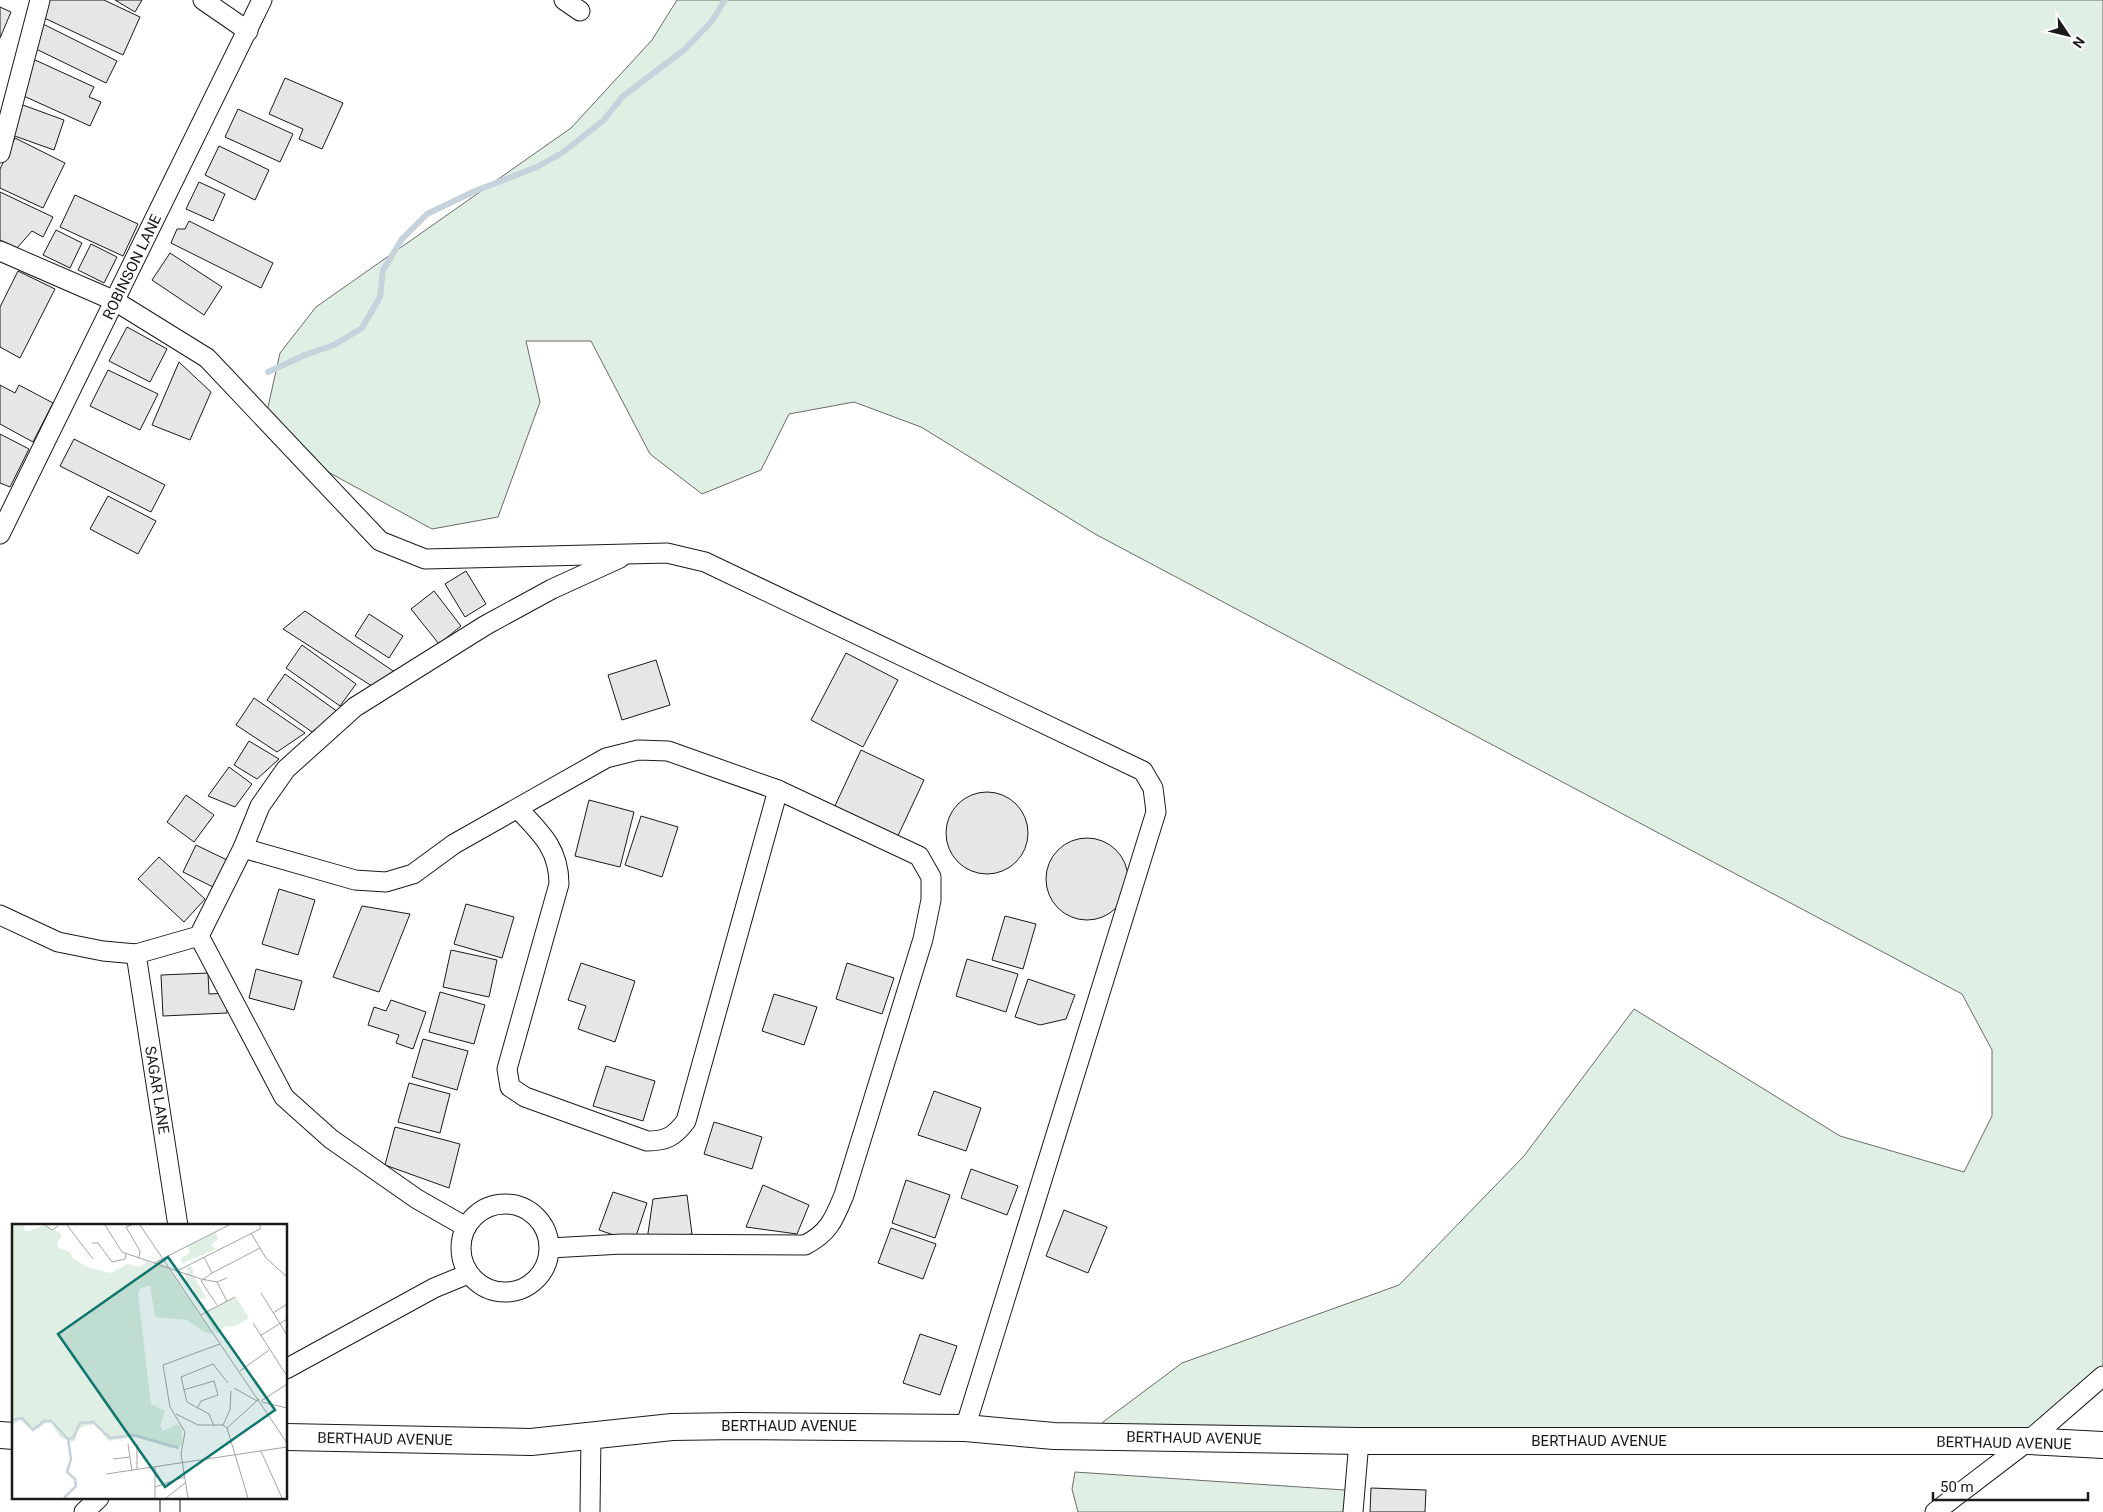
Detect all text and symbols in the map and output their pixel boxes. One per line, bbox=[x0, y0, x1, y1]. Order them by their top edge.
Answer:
north arrow bbox=[2043, 10, 2093, 60]
text: N bbox=[2069, 34, 2088, 51]
street label: ROBINSON LANE bbox=[99, 211, 165, 322]
street label: SAGAR LANE bbox=[141, 1045, 173, 1136]
inset map bbox=[12, 1224, 288, 1500]
street label: BERTHAUD AVENUE bbox=[721, 1417, 857, 1435]
street label: BERTHAUD AVENUE bbox=[1126, 1428, 1262, 1448]
street label: BERTHAUD AVENUE bbox=[317, 1429, 453, 1449]
street label: BERTHAUD AVENUE bbox=[1531, 1432, 1667, 1450]
street label: BERTHAUD AVENUE bbox=[1936, 1433, 2072, 1453]
scale bar bbox=[1933, 1470, 2088, 1502]
text: 50 m bbox=[1940, 1478, 1974, 1496]

